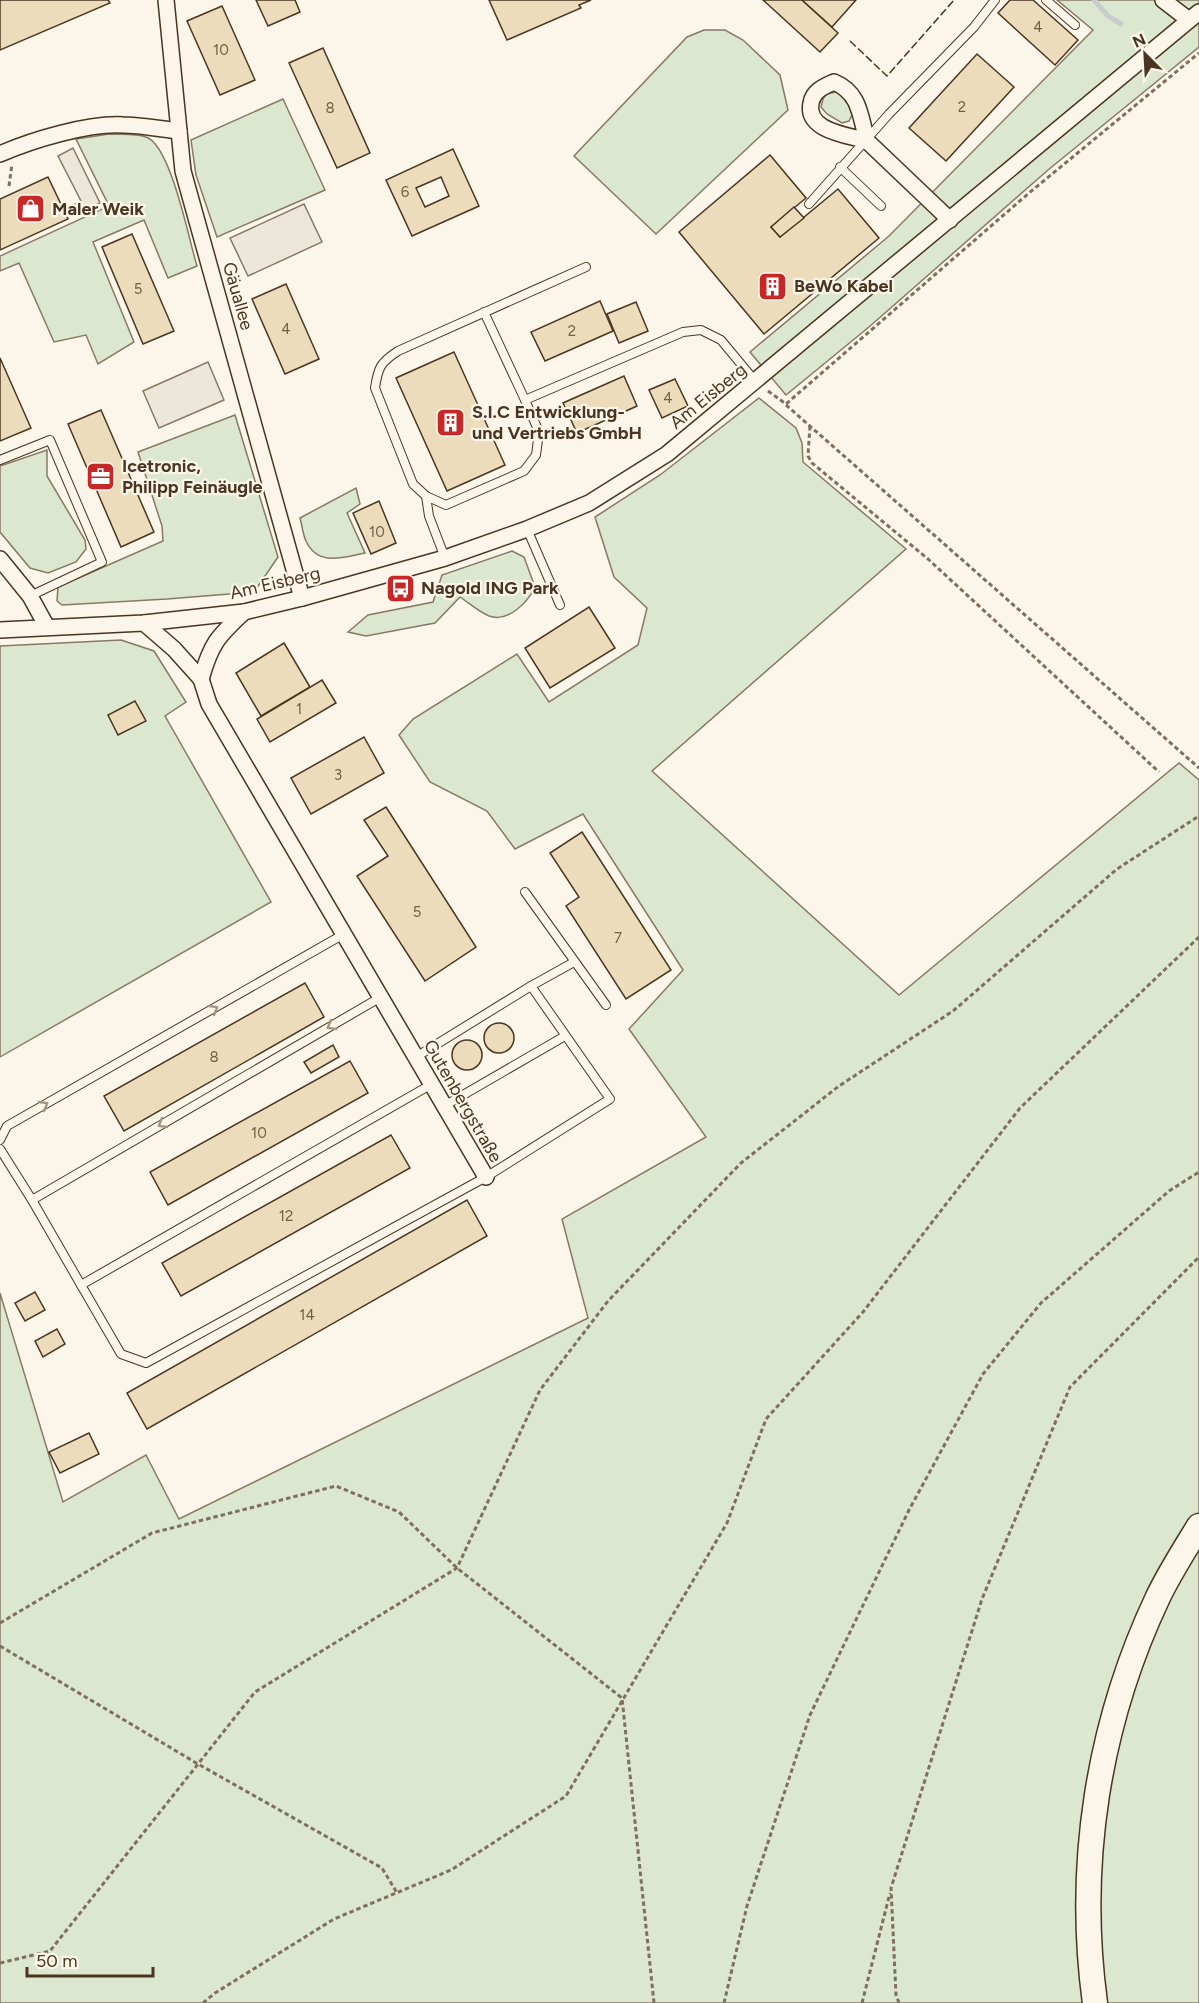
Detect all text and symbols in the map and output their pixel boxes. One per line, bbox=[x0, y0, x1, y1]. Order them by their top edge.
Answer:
house number: 4 bbox=[1033, 18, 1043, 36]
north arrow bbox=[1115, 24, 1175, 84]
text: N bbox=[1130, 30, 1149, 52]
house number: 10 bbox=[213, 41, 229, 59]
house number: 2 bbox=[958, 98, 966, 116]
house number: 8 bbox=[325, 99, 335, 117]
house number: 6 bbox=[401, 183, 410, 201]
shop icon: Maler Weik bbox=[15, 193, 47, 225]
place label: Maler Weik bbox=[52, 198, 144, 220]
street label: Gäuallee bbox=[218, 259, 258, 333]
building icon: BeWo Kabel bbox=[757, 270, 789, 302]
place label: BeWo Kabel bbox=[794, 275, 893, 297]
house number: 5 bbox=[134, 280, 142, 298]
house number: 4 bbox=[281, 320, 291, 338]
house number: 2 bbox=[568, 322, 576, 340]
street label: Am Eisberg bbox=[665, 358, 751, 434]
house number: 4 bbox=[663, 389, 673, 407]
place label: S.I.C Entwicklung- und Vertriebs GmbH bbox=[472, 401, 642, 444]
building icon: S.I.C Entwicklung- und Vertriebs GmbH bbox=[435, 406, 467, 438]
place label: Icetronic, Philipp Feinäugle bbox=[122, 455, 263, 498]
office icon: Icetronic, Philipp Feinäugle bbox=[85, 460, 117, 492]
house number: 10 bbox=[369, 523, 385, 541]
street label: Am Eisberg bbox=[228, 562, 322, 604]
bus stop icon: Nagold ING Park bbox=[384, 572, 416, 604]
place label: Nagold ING Park bbox=[421, 577, 559, 599]
house number: 1 bbox=[296, 700, 302, 718]
house number: 3 bbox=[334, 766, 342, 784]
house number: 5 bbox=[413, 903, 421, 921]
house number: 7 bbox=[614, 929, 622, 947]
one-way arrow bbox=[208, 1004, 218, 1016]
one-way arrow bbox=[326, 1019, 337, 1031]
street label: Gutenbergstraße bbox=[419, 1036, 507, 1166]
house number: 8 bbox=[209, 1048, 219, 1066]
one-way arrow bbox=[38, 1101, 48, 1112]
one-way arrow bbox=[158, 1117, 168, 1128]
house number: 10 bbox=[251, 1124, 267, 1142]
house number: 12 bbox=[279, 1207, 293, 1225]
house number: 14 bbox=[299, 1306, 315, 1324]
scale bar bbox=[27, 1940, 153, 1978]
text: 50 m bbox=[36, 1950, 78, 1972]

